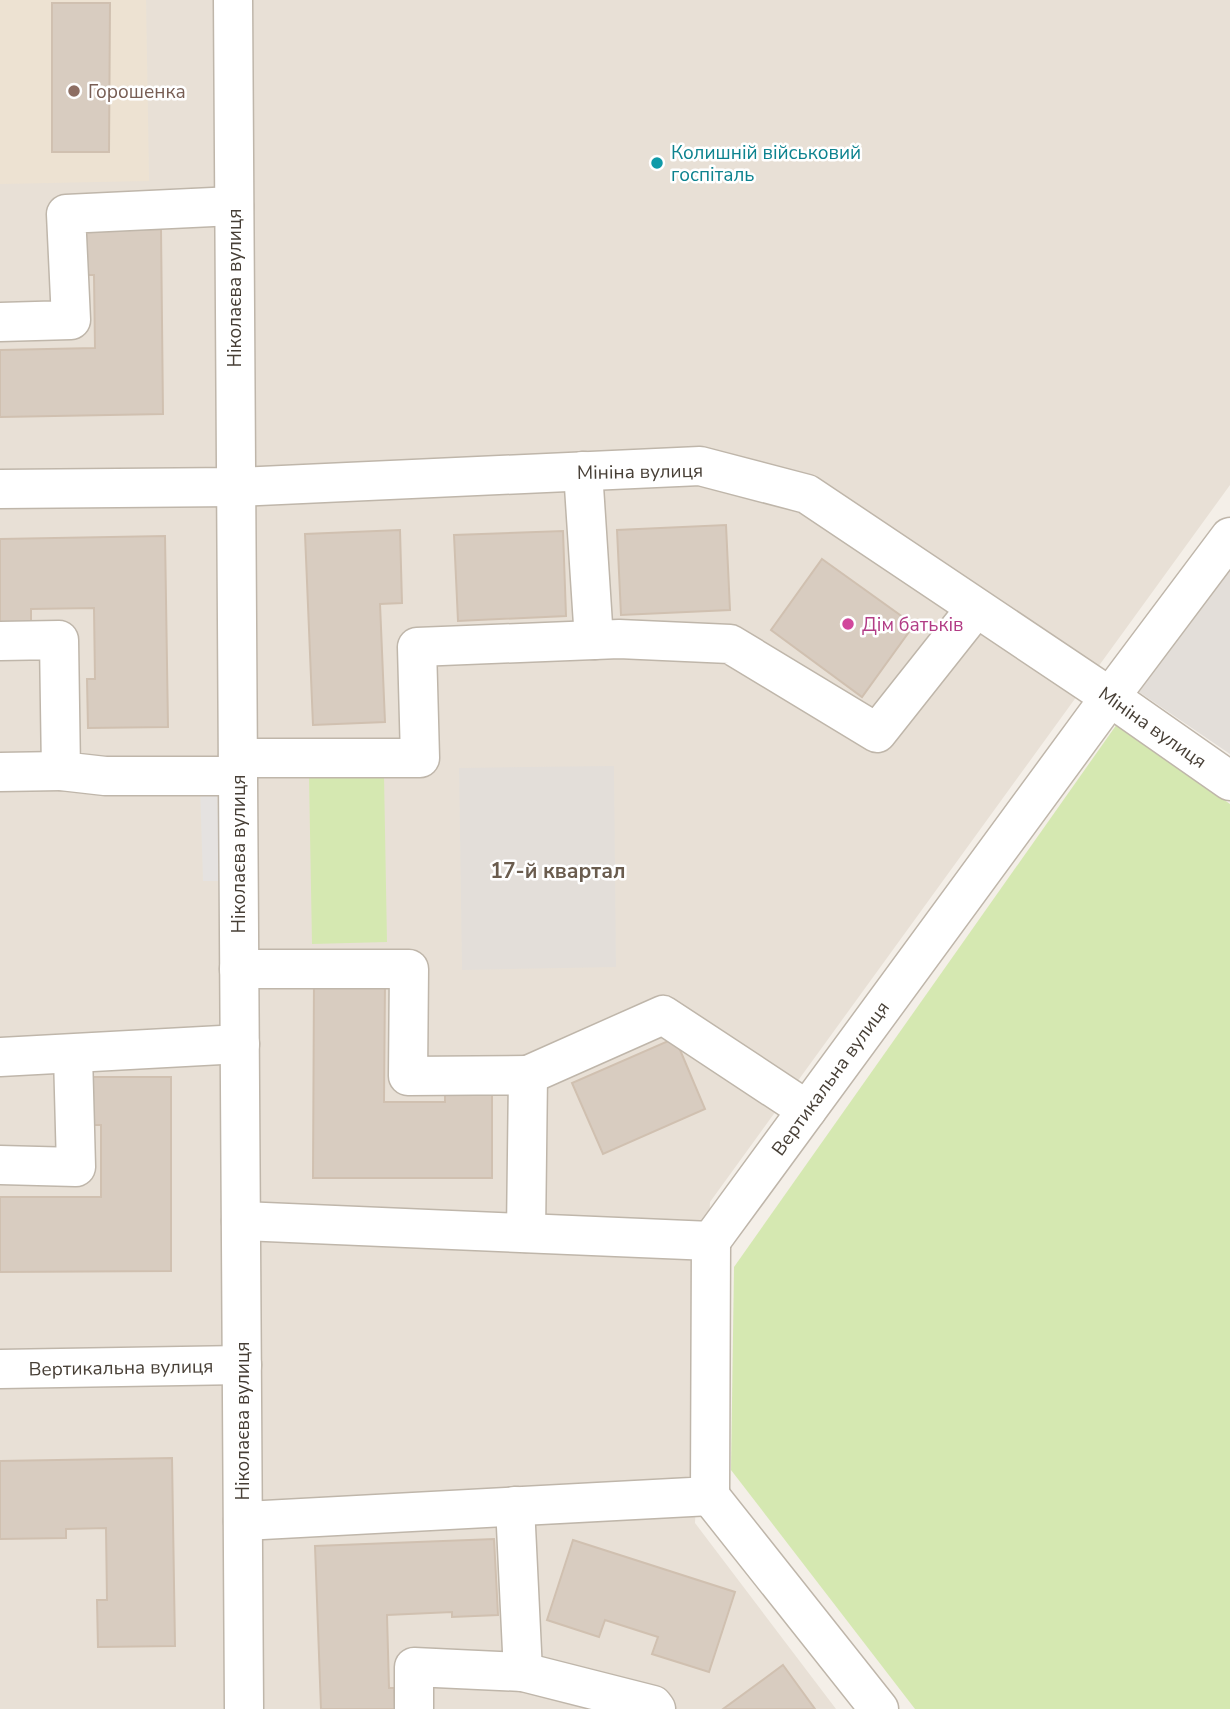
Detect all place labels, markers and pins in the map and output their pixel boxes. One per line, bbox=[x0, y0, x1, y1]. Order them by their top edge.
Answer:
place label: Горошенка bbox=[88, 79, 186, 105]
marker: Горошенка bbox=[66, 83, 82, 99]
place label: Колишній військовий госпіталь bbox=[671, 140, 861, 188]
marker: Колишній військовий госпіталь bbox=[649, 155, 665, 171]
place label: Дім батьків bbox=[862, 612, 963, 638]
marker: Дім батьків bbox=[840, 616, 856, 632]

